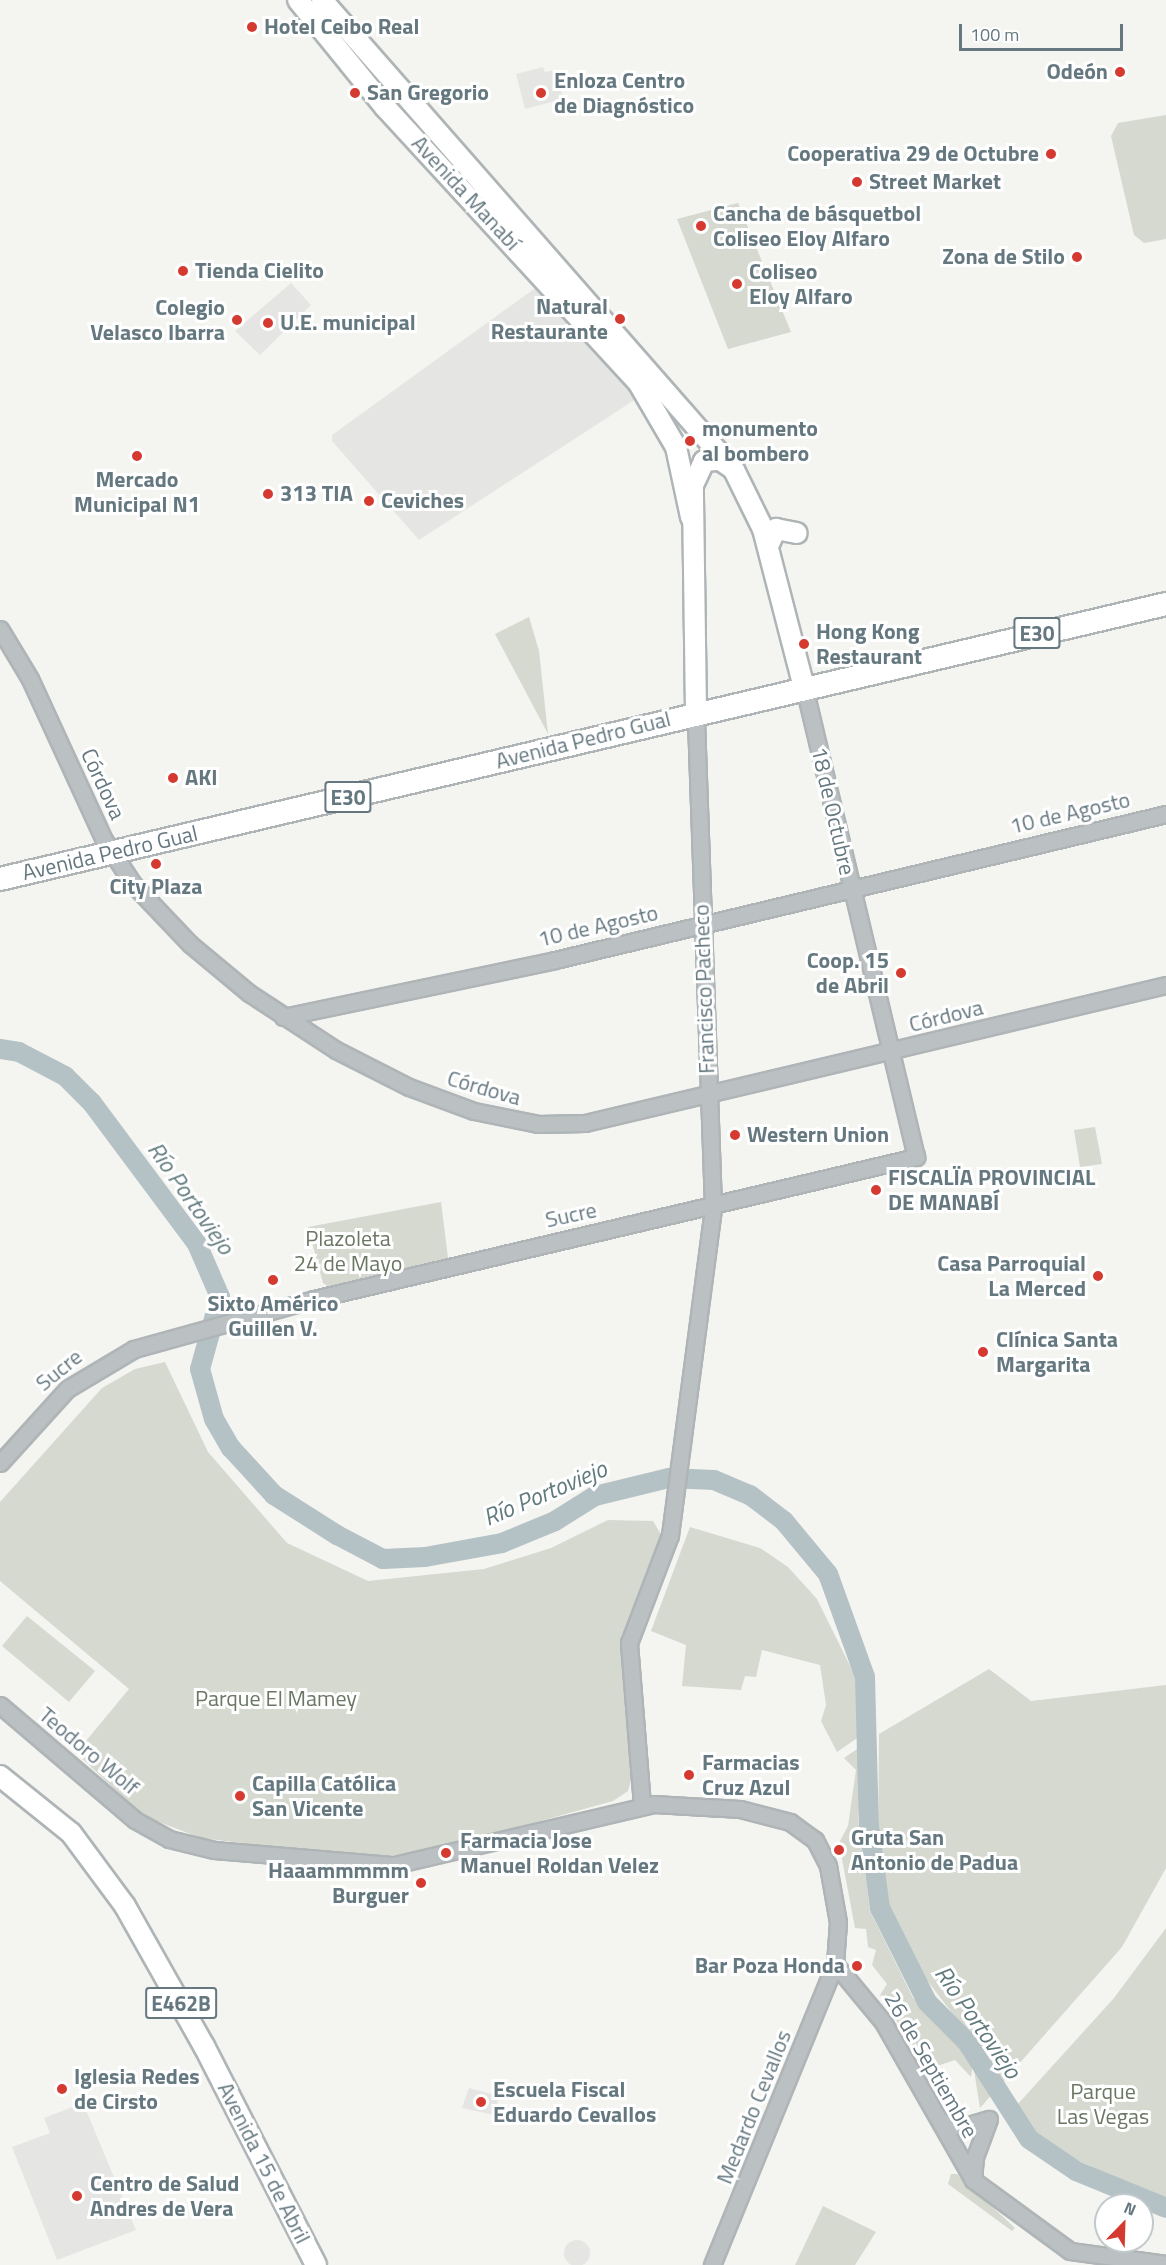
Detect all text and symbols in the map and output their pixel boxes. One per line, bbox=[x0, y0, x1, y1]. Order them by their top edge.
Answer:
scale bar bbox=[962, 12, 1126, 50]
place label: Hotel Ceibo Real bbox=[264, 14, 420, 40]
marker: Hotel Ceibo Real bbox=[245, 20, 259, 34]
text: 100 m bbox=[970, 21, 1019, 48]
place label: Odeón bbox=[1046, 59, 1108, 85]
marker: Odeón bbox=[1113, 65, 1127, 79]
place label: Enloza Centro de Diagnóstico bbox=[554, 67, 694, 118]
place label: San Gregorio bbox=[367, 80, 489, 106]
marker: Enloza Centro de Diagnóstico bbox=[532, 84, 550, 102]
marker: San Gregorio bbox=[348, 86, 362, 100]
street label: Avenida Manabí bbox=[406, 130, 526, 256]
place label: Cooperativa 29 de Octubre bbox=[787, 141, 1039, 167]
marker: Cooperativa 29 de Octubre bbox=[1044, 147, 1058, 161]
place label: Street Market bbox=[869, 169, 1001, 195]
marker: Street Market bbox=[850, 175, 864, 189]
place label: Cancha de básquetbol Coliseo Eloy Alfaro bbox=[713, 200, 921, 252]
marker: Cancha de básquetbol Coliseo Eloy Alfaro bbox=[694, 219, 708, 233]
place label: Zona de Stilo bbox=[942, 244, 1065, 270]
marker: Zona de Stilo bbox=[1070, 250, 1084, 264]
place label: Tienda Cielito bbox=[195, 258, 324, 284]
place label: Coliseo Eloy Alfaro bbox=[749, 258, 853, 310]
marker: Tienda Cielito bbox=[176, 264, 190, 278]
marker: Coliseo Eloy Alfaro bbox=[730, 277, 744, 291]
place label: Natural Restaurante bbox=[491, 293, 608, 344]
place label: Colegio Velasco Ibarra bbox=[90, 294, 225, 346]
place label: U.E. municipal bbox=[280, 310, 416, 336]
marker: Natural Restaurante bbox=[613, 312, 627, 326]
marker: Colegio Velasco Ibarra bbox=[230, 313, 244, 327]
marker: U.E. municipal bbox=[261, 316, 275, 330]
place label: monumento al bombero bbox=[702, 415, 818, 466]
marker: monumento al bombero bbox=[683, 434, 697, 448]
marker: Mercado Municipal N1 bbox=[130, 449, 144, 463]
place label: Mercado Municipal N1 bbox=[74, 466, 200, 518]
place label: 313 TIA bbox=[280, 481, 353, 507]
marker: 313 TIA bbox=[261, 487, 275, 501]
place label: Ceviches bbox=[381, 488, 464, 514]
marker: Ceviches bbox=[362, 494, 376, 508]
road number: E30 bbox=[1013, 615, 1061, 651]
place label: Hong Kong Restaurant bbox=[816, 618, 922, 670]
marker: Hong Kong Restaurant bbox=[797, 637, 811, 651]
street label: Avenida Pedro Gual bbox=[493, 706, 673, 774]
street label: Córdova bbox=[75, 744, 131, 824]
street label: 18 de Octubre bbox=[805, 744, 861, 878]
place label: AKI bbox=[185, 765, 218, 791]
marker: AKI bbox=[166, 771, 180, 785]
road number: E30 bbox=[324, 779, 372, 815]
street label: 10 de Agosto bbox=[1007, 786, 1133, 840]
street label: Avenida Pedro Gual bbox=[20, 820, 200, 886]
marker: City Plaza bbox=[149, 857, 163, 871]
place label: City Plaza bbox=[110, 874, 202, 900]
street label: 10 de Agosto bbox=[535, 899, 661, 953]
street label: Francisco Pacheco bbox=[688, 904, 720, 1074]
place label: Coop. 15 de Abril bbox=[807, 947, 889, 998]
marker: Coop. 15 de Abril bbox=[894, 966, 908, 980]
street label: Córdova bbox=[906, 994, 986, 1038]
street label: Córdova bbox=[444, 1065, 524, 1111]
place label: Western Union bbox=[747, 1122, 889, 1148]
marker: Western Union bbox=[728, 1128, 742, 1142]
water label: Río Portoviejo bbox=[142, 1136, 240, 1260]
place label: FISCALÏA PROVINCIAL DE MANABÍ bbox=[888, 1164, 1095, 1216]
marker: FISCALÏA PROVINCIAL DE MANABÍ bbox=[869, 1183, 883, 1197]
street label: Sucre bbox=[543, 1197, 599, 1233]
park label: Plazoleta 24 de Mayo bbox=[294, 1225, 402, 1276]
place label: Casa Parroquial La Merced bbox=[937, 1250, 1086, 1302]
marker: Casa Parroquial La Merced bbox=[1091, 1269, 1105, 1283]
marker: Sixto Américo Guillen V. bbox=[266, 1273, 280, 1287]
place label: Sixto Américo Guillen V. bbox=[208, 1290, 338, 1342]
place label: Clínica Santa Margarita bbox=[996, 1326, 1118, 1378]
street label: Sucre bbox=[31, 1343, 87, 1397]
marker: Clínica Santa Margarita bbox=[974, 1343, 992, 1361]
water label: Río Portoviejo bbox=[479, 1454, 611, 1532]
park label: Parque El Mamey bbox=[195, 1686, 357, 1712]
street label: Teodoro Wolf bbox=[34, 1702, 144, 1800]
place label: Farmacias Cruz Azul bbox=[702, 1749, 800, 1801]
marker: Farmacias Cruz Azul bbox=[680, 1766, 698, 1784]
place label: Capilla Católica San Vicente bbox=[252, 1770, 396, 1822]
marker: Capilla Católica San Vicente bbox=[233, 1789, 247, 1803]
place label: Gruta San Antonio de Padua bbox=[851, 1824, 1018, 1876]
place label: Farmacia Jose Manuel Roldan Velez bbox=[460, 1827, 659, 1879]
marker: Gruta San Antonio de Padua bbox=[832, 1843, 846, 1857]
marker: Farmacia Jose Manuel Roldan Velez bbox=[437, 1844, 455, 1862]
place label: Haaammmmm Burguer bbox=[268, 1857, 409, 1909]
marker: Haaammmmm Burguer bbox=[414, 1876, 428, 1890]
place label: Bar Poza Honda bbox=[695, 1953, 845, 1979]
marker: Bar Poza Honda bbox=[850, 1959, 864, 1973]
water label: Río Portoviejo bbox=[929, 1960, 1027, 2084]
road number: E462B bbox=[145, 1985, 217, 2021]
street label: 26 de Septiembre bbox=[879, 1987, 983, 2143]
street label: Medardo Cevallos bbox=[711, 2026, 797, 2188]
place label: Iglesia Redes de Cirsto bbox=[74, 2063, 200, 2114]
place label: Escuela Fiscal Eduardo Cevallos bbox=[493, 2076, 656, 2128]
street label: Avenida 15 de Abril bbox=[212, 2078, 316, 2248]
park label: Parque Las Vegas bbox=[1057, 2078, 1149, 2130]
marker: Iglesia Redes de Cirsto bbox=[55, 2082, 69, 2096]
marker: Escuela Fiscal Eduardo Cevallos bbox=[474, 2095, 488, 2109]
place label: Centro de Salud Andres de Vera bbox=[90, 2170, 239, 2222]
marker: Centro de Salud Andres de Vera bbox=[68, 2187, 86, 2205]
north arrow bbox=[1094, 2193, 1154, 2253]
text: N bbox=[1120, 2195, 1140, 2221]

